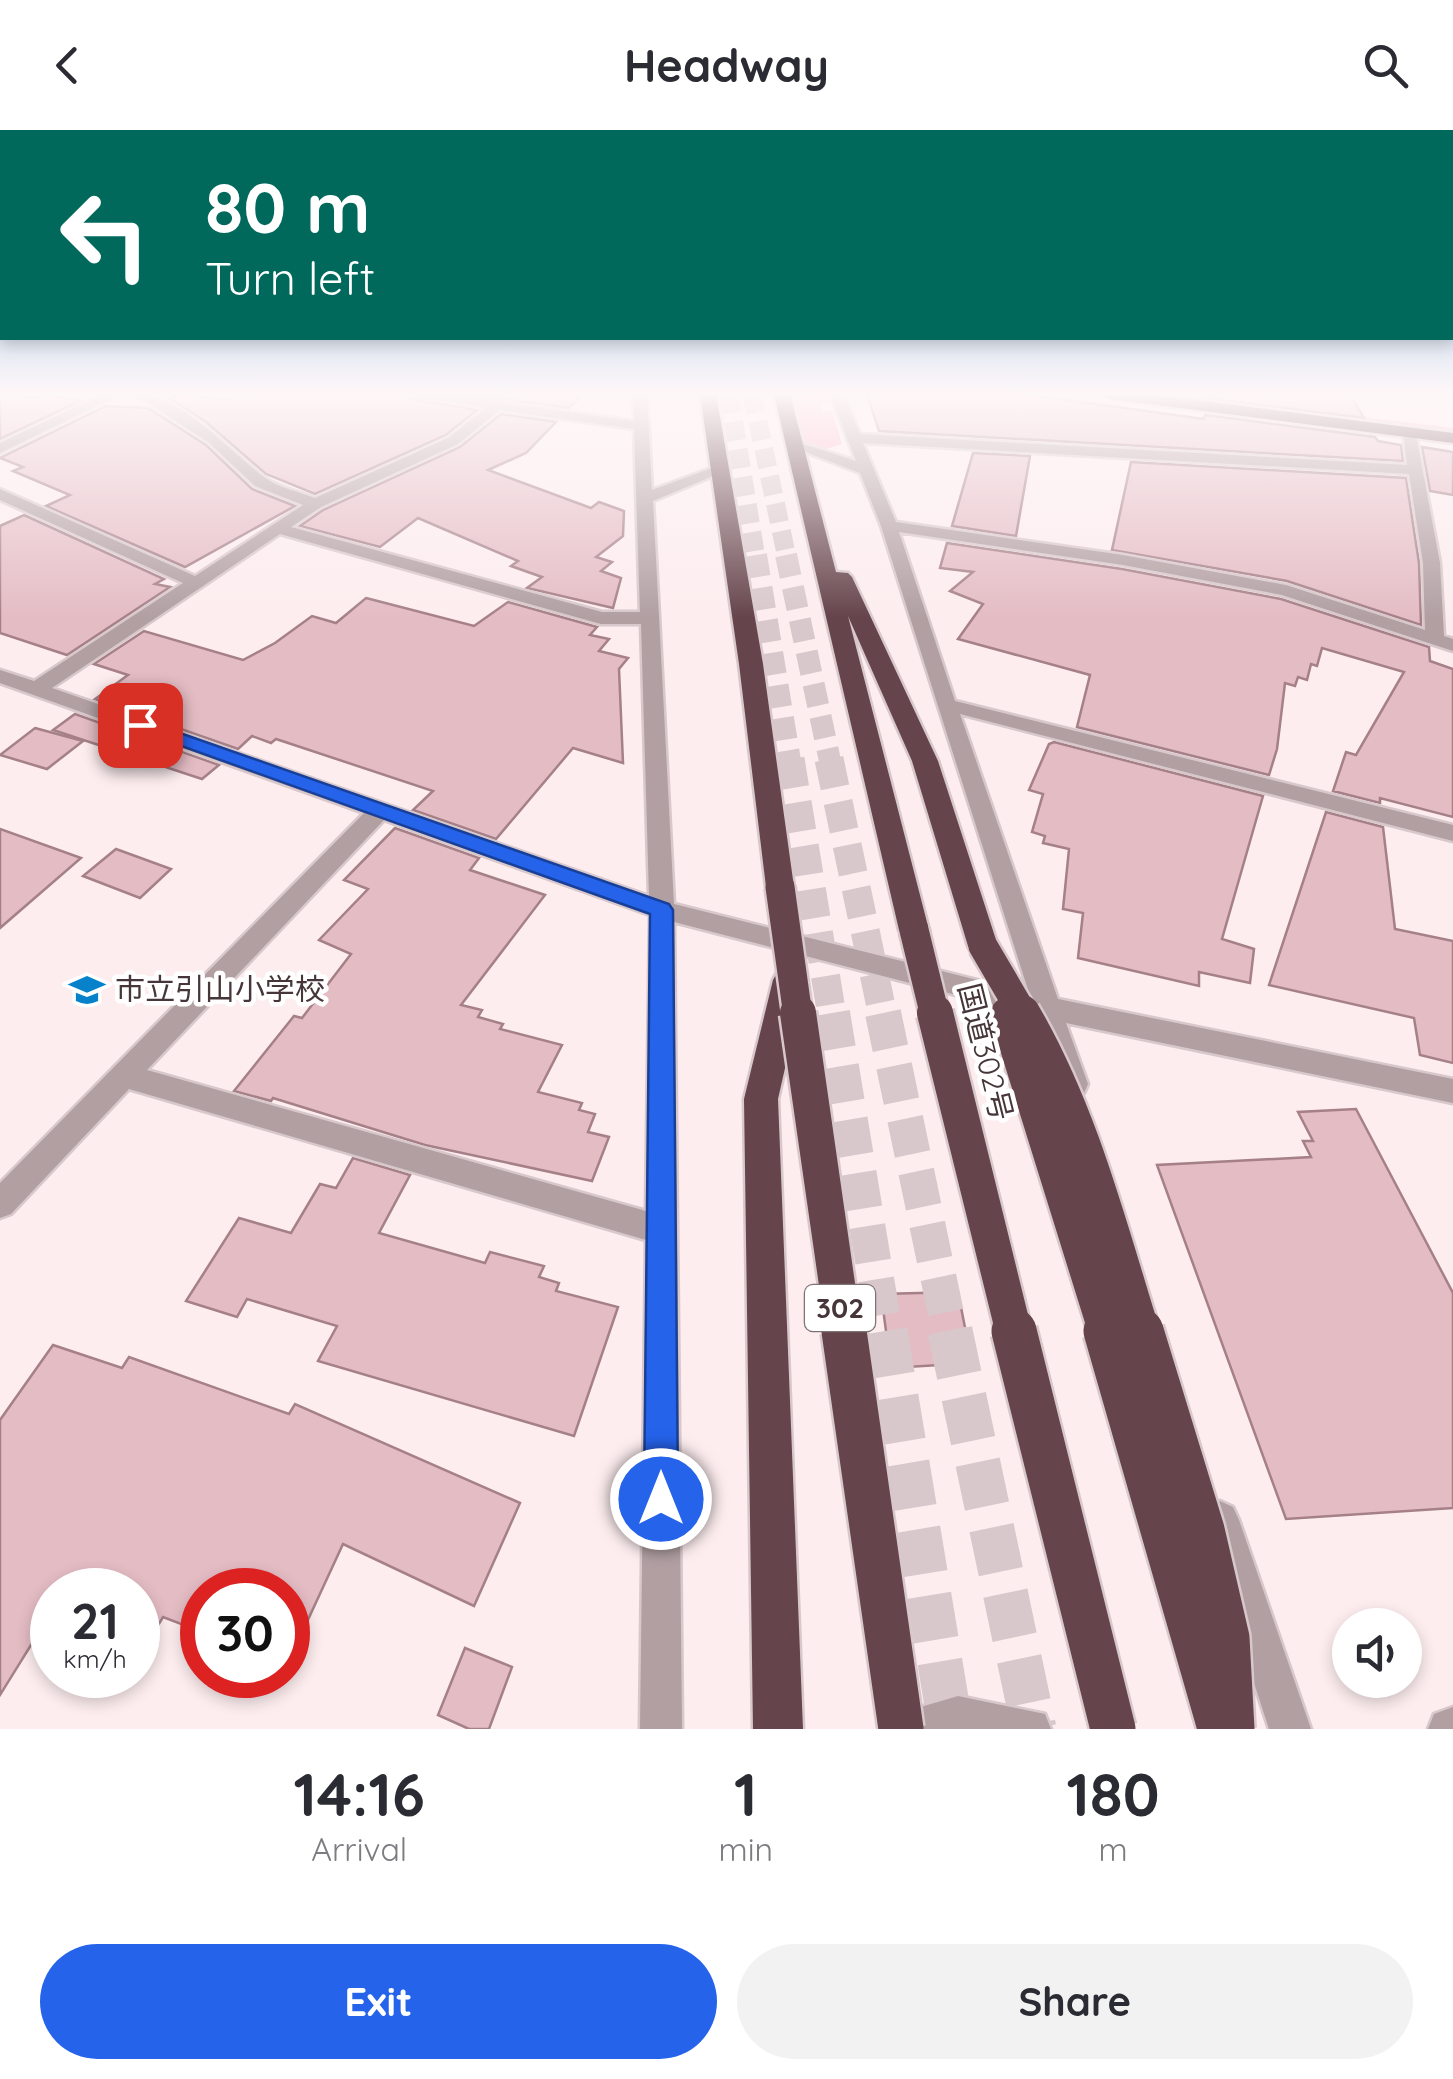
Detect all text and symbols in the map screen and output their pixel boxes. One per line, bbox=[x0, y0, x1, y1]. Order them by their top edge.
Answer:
text: Headway bbox=[624, 37, 829, 93]
icon: back bbox=[40, 38, 95, 93]
icon: search bbox=[1358, 38, 1413, 93]
text: 80 m bbox=[205, 163, 370, 251]
icon: left bbox=[40, 170, 170, 300]
text: Turn left bbox=[205, 250, 375, 306]
pin bbox=[98, 683, 183, 768]
icon: arrive bbox=[113, 698, 168, 753]
place label: 市立引山小学校 bbox=[115, 970, 325, 1008]
school or university icon: 市立引山小学校 bbox=[68, 971, 106, 1009]
street label: 国道302号 bbox=[951, 979, 1021, 1124]
road number: 302 bbox=[805, 1285, 875, 1331]
position arrow bbox=[609, 1447, 713, 1551]
speed limit sign: 30 bbox=[180, 1568, 310, 1698]
text: 21 bbox=[71, 1589, 119, 1652]
map controls bbox=[1332, 1608, 1422, 1698]
button: sound bbox=[1332, 1608, 1422, 1698]
text: km/h bbox=[63, 1643, 127, 1674]
text: 14:16 bbox=[293, 1756, 425, 1831]
text: 1 bbox=[734, 1756, 757, 1831]
text: 180 bbox=[1066, 1756, 1160, 1831]
text: Arrival bbox=[311, 1829, 407, 1869]
text: min bbox=[718, 1829, 773, 1869]
text: m bbox=[1098, 1829, 1128, 1869]
button: Exit bbox=[40, 1944, 717, 2059]
button: Share bbox=[737, 1944, 1413, 2059]

